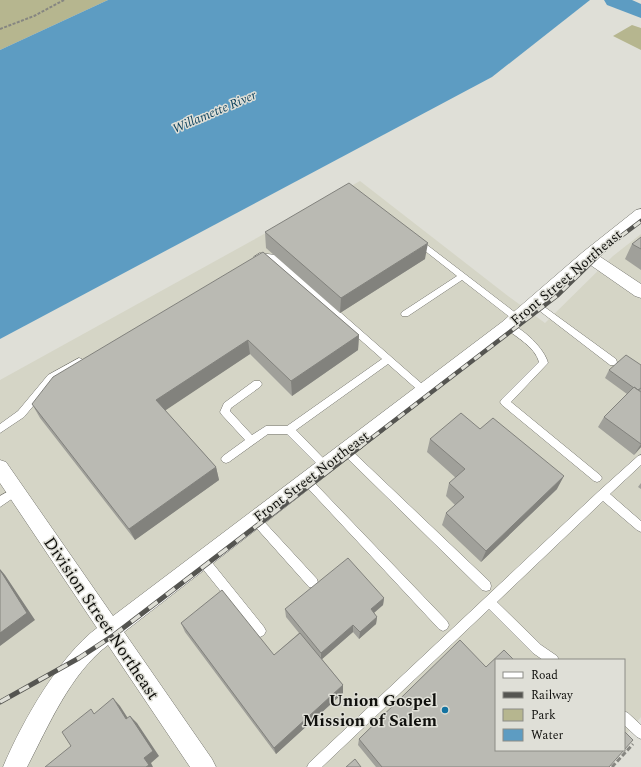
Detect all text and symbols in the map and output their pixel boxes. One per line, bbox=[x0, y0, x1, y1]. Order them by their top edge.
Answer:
water label: Willamette River bbox=[169, 85, 260, 139]
street label: Front Street Northeast bbox=[506, 224, 627, 330]
street label: Front Street Northeast bbox=[249, 426, 374, 527]
street label: Division Street Northeast bbox=[37, 532, 166, 705]
legend bbox=[495, 659, 625, 751]
text: Road bbox=[531, 666, 558, 685]
text: Railway bbox=[531, 686, 574, 705]
place label: Union Gospel Mission of Salem bbox=[302, 688, 437, 734]
marker: Union Gospel Mission of Salem bbox=[440, 705, 450, 715]
text: Park bbox=[531, 706, 556, 725]
text: Water bbox=[531, 726, 563, 745]

